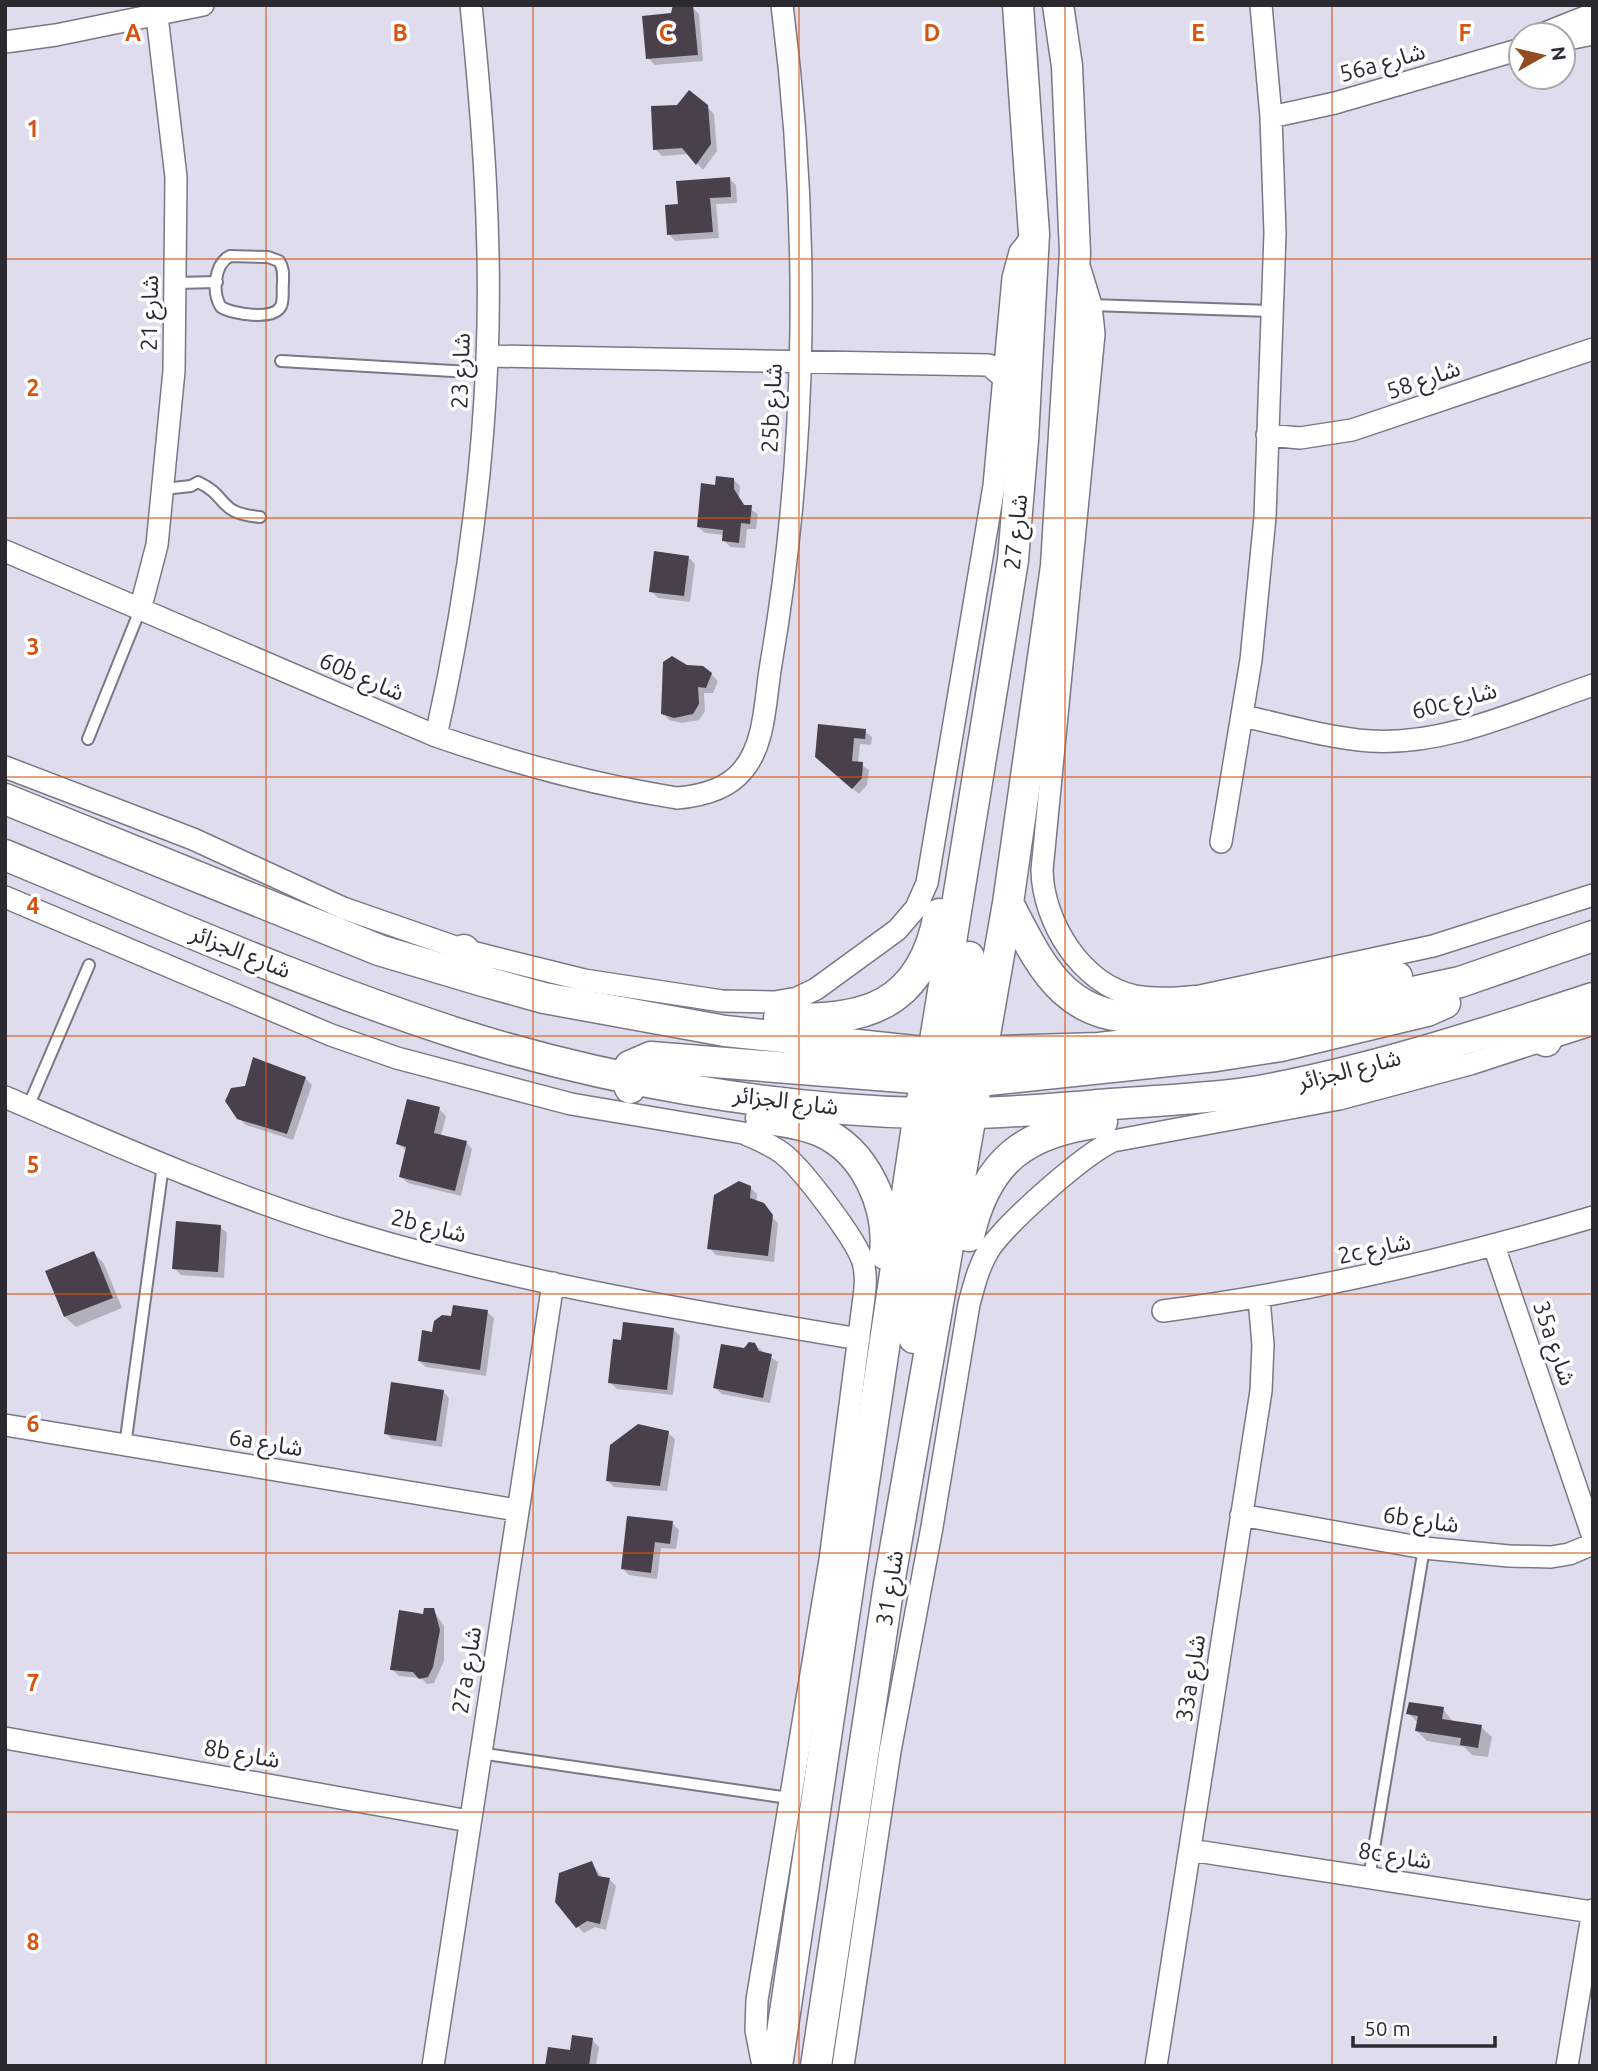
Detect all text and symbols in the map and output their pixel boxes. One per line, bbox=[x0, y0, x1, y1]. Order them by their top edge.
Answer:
text: A bbox=[125, 20, 141, 45]
text: B bbox=[392, 20, 408, 45]
text: C bbox=[659, 20, 674, 45]
text: D bbox=[924, 20, 940, 45]
text: E bbox=[1191, 20, 1205, 45]
text: F bbox=[1459, 20, 1472, 45]
north arrow bbox=[1507, 21, 1577, 91]
street label: 56a شارع bbox=[1336, 38, 1429, 91]
text: N bbox=[1547, 45, 1571, 62]
text: 1 bbox=[27, 116, 39, 141]
street label: شارع 21 bbox=[136, 275, 167, 351]
street label: شارع 23 bbox=[446, 333, 479, 410]
street label: شارع 58 bbox=[1383, 355, 1465, 408]
street label: 25b شارع bbox=[756, 363, 791, 454]
text: 2 bbox=[27, 375, 39, 400]
street label: شارع 27 bbox=[999, 493, 1036, 572]
text: 3 bbox=[27, 634, 39, 659]
street label: 60b شارع bbox=[314, 647, 408, 710]
street label: 60c شارع bbox=[1409, 677, 1500, 728]
text: 4 bbox=[27, 893, 40, 918]
street label: شارع الجزائر bbox=[185, 919, 295, 987]
street label: شارع الجزائر bbox=[1294, 1044, 1404, 1099]
street label: شارع الجزائر bbox=[731, 1081, 840, 1124]
text: 5 bbox=[27, 1152, 39, 1177]
street label: 2b شارع bbox=[388, 1204, 469, 1251]
street label: 2c شارع bbox=[1335, 1228, 1414, 1273]
street label: 35a شارع bbox=[1524, 1297, 1581, 1390]
text: 6 bbox=[27, 1411, 40, 1436]
street label: 6a شارع bbox=[226, 1424, 305, 1465]
street label: 6b شارع bbox=[1381, 1501, 1461, 1542]
street label: شارع 31 bbox=[871, 1548, 912, 1628]
street label: 27a شارع bbox=[447, 1625, 490, 1716]
street label: 33a شارع bbox=[1171, 1633, 1214, 1724]
text: 7 bbox=[27, 1670, 39, 1695]
street label: 8b شارع bbox=[201, 1734, 282, 1777]
street label: 8c شارع bbox=[1356, 1837, 1433, 1878]
text: 8 bbox=[27, 1929, 39, 1954]
scale bar bbox=[1353, 2004, 1495, 2048]
text: 50 m bbox=[1364, 2016, 1411, 2040]

